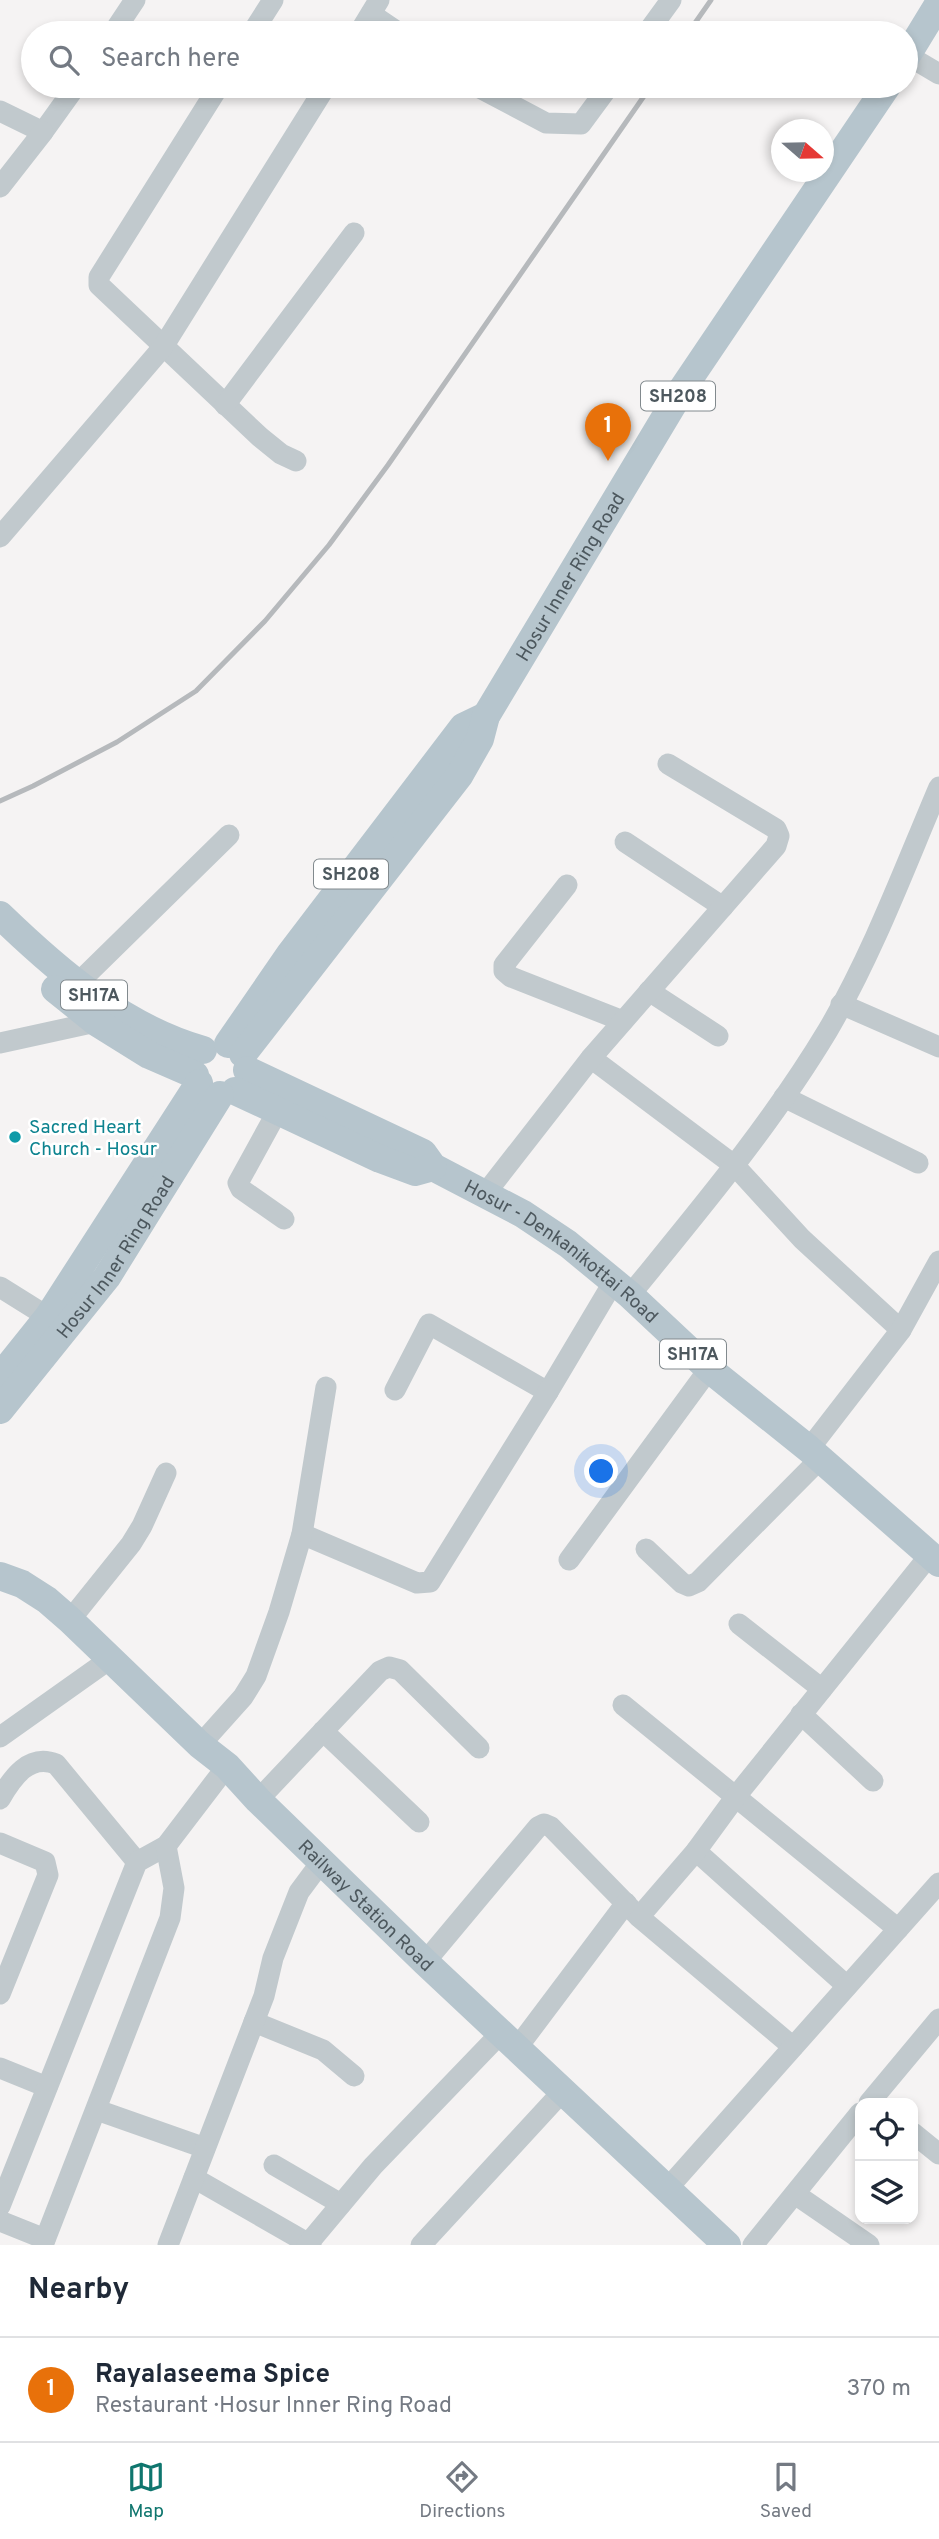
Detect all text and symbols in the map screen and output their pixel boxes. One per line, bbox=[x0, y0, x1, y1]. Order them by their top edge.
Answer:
search box bbox=[21, 21, 918, 98]
icon: search bbox=[45, 41, 83, 79]
text: Search here bbox=[101, 43, 240, 76]
north arrow bbox=[771, 119, 834, 182]
road number: SH208 bbox=[641, 382, 715, 410]
pin: 1 bbox=[585, 403, 631, 461]
street label: Hosur Inner Ring Road bbox=[512, 489, 631, 666]
road number: SH208 bbox=[314, 860, 388, 888]
road number: SH17A bbox=[61, 980, 127, 1010]
place label: Sacred Heart Church - Hosur bbox=[29, 1116, 158, 1162]
marker: Sacred Heart Church - Hosur bbox=[7, 1129, 23, 1145]
street label: Hosur Inner Ring Road bbox=[52, 1172, 181, 1344]
street label: Hosur - Denkanikottai Road bbox=[460, 1175, 663, 1329]
road number: SH17A bbox=[660, 1339, 726, 1368]
your location bbox=[584, 1454, 618, 1488]
street label: Railway Station Road bbox=[292, 1835, 438, 1978]
map controls bbox=[855, 2098, 918, 2224]
button: locate bbox=[855, 2098, 918, 2161]
button: layers bbox=[855, 2161, 918, 2224]
text: Nearby bbox=[28, 2272, 129, 2309]
text: Rayalaseema Spice bbox=[95, 2359, 330, 2392]
text: 1 bbox=[46, 2375, 56, 2404]
text: 370 m bbox=[846, 2375, 911, 2404]
text: Restaurant · Hosur Inner Ring Road bbox=[95, 2392, 452, 2421]
tab: Map bbox=[127, 2458, 165, 2524]
tab: Directions bbox=[419, 2458, 506, 2524]
tab: Saved bbox=[760, 2458, 812, 2524]

